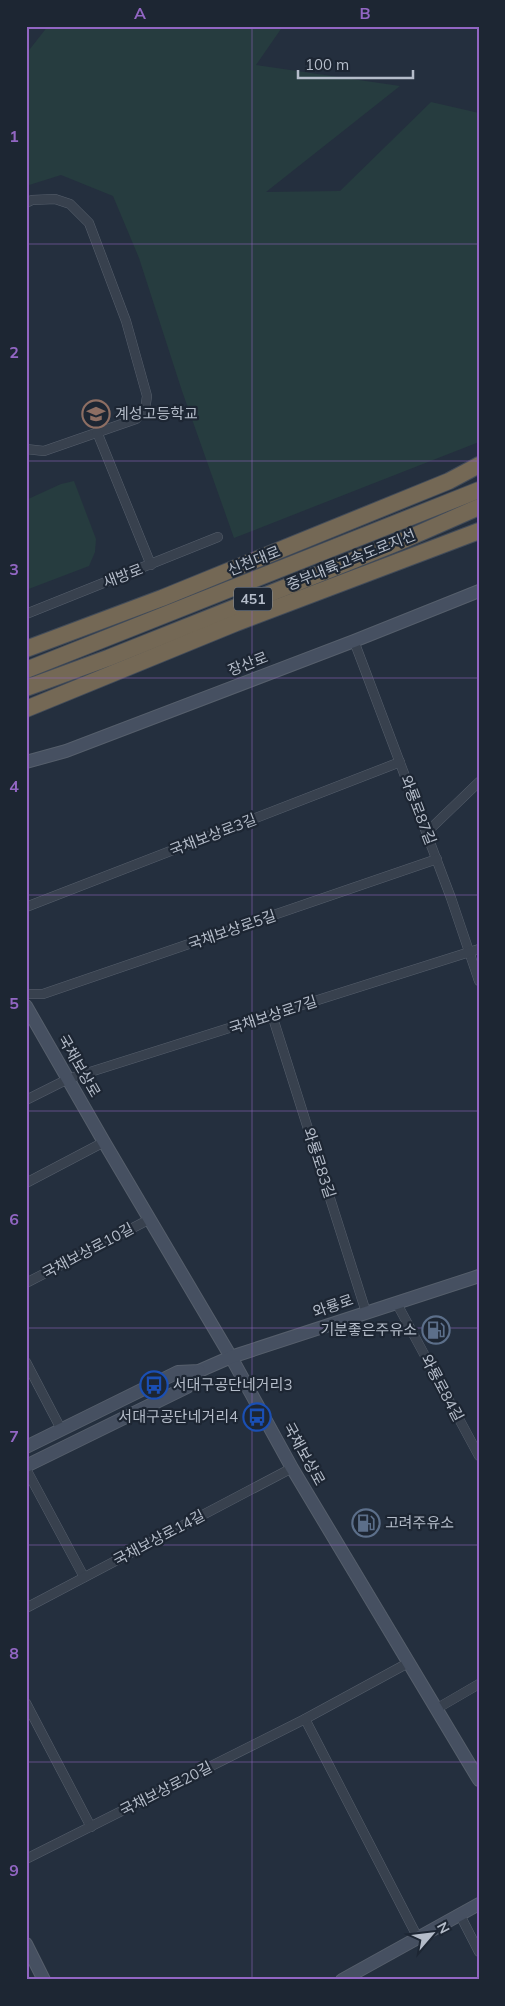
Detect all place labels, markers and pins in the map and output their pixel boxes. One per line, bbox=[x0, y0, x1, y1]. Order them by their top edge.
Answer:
school or university icon: 계성고등학교 bbox=[81, 399, 111, 429]
place label: 계성고등학교 bbox=[115, 404, 198, 423]
fuel station icon: 기분좋은주유소 bbox=[421, 1315, 451, 1345]
place label: 기분좋은주유소 bbox=[320, 1320, 417, 1339]
bus stop icon: 서대구공단네거리3 bbox=[139, 1370, 169, 1400]
place label: 서대구공단네거리3 bbox=[173, 1375, 292, 1394]
bus stop icon: 서대구공단네거리4 bbox=[242, 1402, 272, 1432]
place label: 서대구공단네거리4 bbox=[119, 1407, 238, 1426]
fuel station icon: 고려주유소 bbox=[351, 1508, 381, 1538]
place label: 고려주유소 bbox=[385, 1513, 454, 1532]

